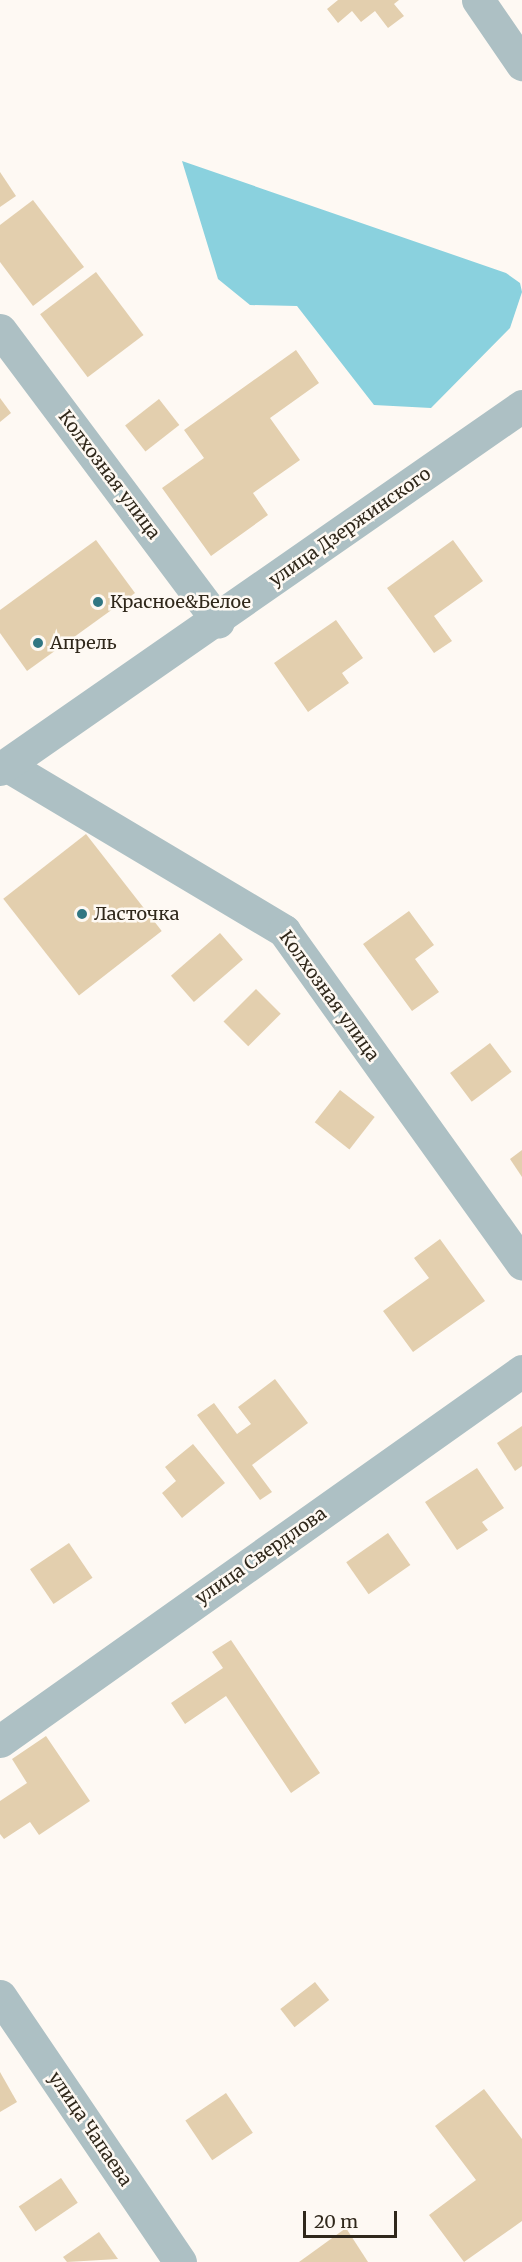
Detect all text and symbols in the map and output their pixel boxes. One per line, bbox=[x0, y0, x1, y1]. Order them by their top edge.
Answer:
street label: Колхозная улица bbox=[54, 406, 164, 544]
street label: улица Дзержинского bbox=[265, 463, 435, 591]
place label: Красное&Белое bbox=[110, 591, 251, 613]
marker: Красное&Белое bbox=[91, 595, 105, 609]
place label: Апрель bbox=[50, 632, 117, 654]
marker: Апрель bbox=[31, 636, 45, 650]
place label: Ласточка bbox=[94, 903, 179, 925]
marker: Ласточка bbox=[75, 907, 89, 921]
street label: Колхозная улица bbox=[275, 927, 383, 1065]
street label: улица Свердлова bbox=[191, 1503, 331, 1609]
street label: улица Чапаева bbox=[44, 2068, 136, 2190]
scale bar bbox=[306, 2199, 400, 2237]
text: 20 m bbox=[314, 2210, 358, 2233]

